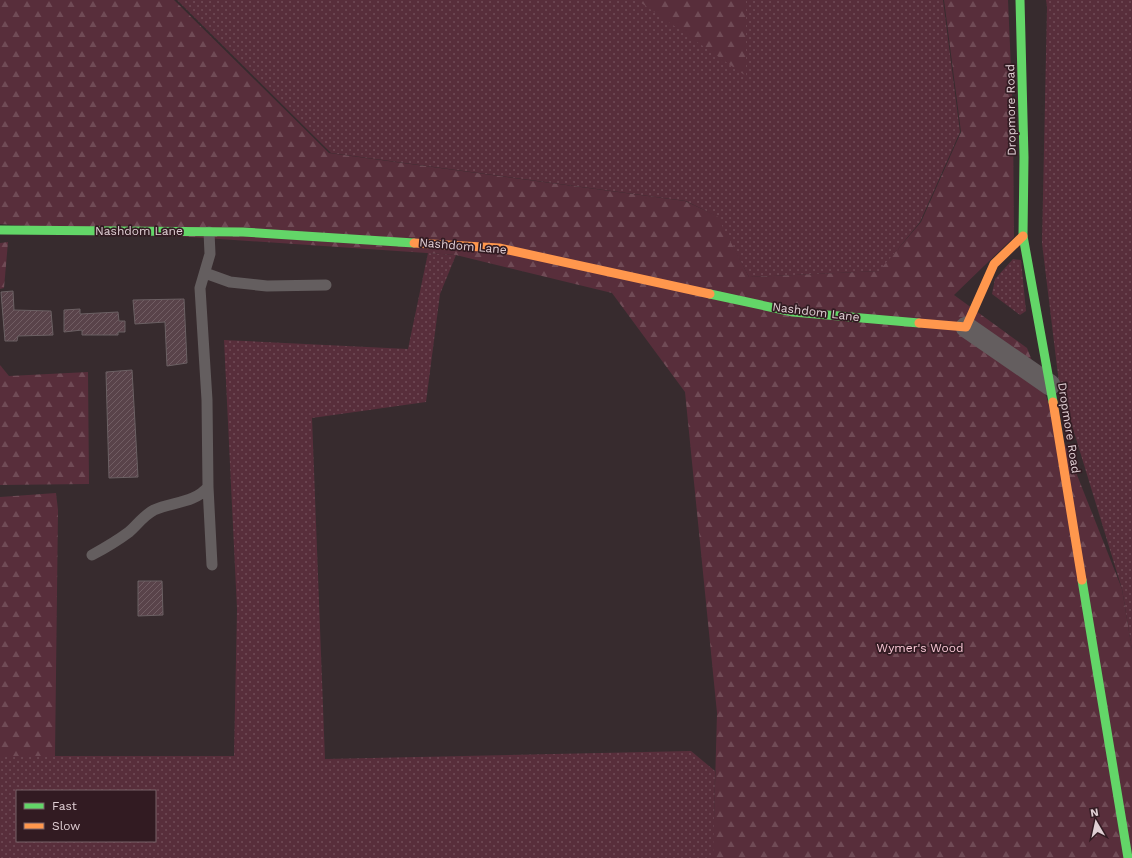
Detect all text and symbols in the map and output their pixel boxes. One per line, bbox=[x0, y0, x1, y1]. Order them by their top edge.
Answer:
street label: Dropmore Road bbox=[1003, 64, 1019, 156]
street label: Nashdom Lane bbox=[95, 224, 183, 238]
street label: Nashdom Lane bbox=[419, 235, 507, 257]
street label: Nashdom Lane bbox=[772, 300, 861, 324]
street label: Dropmore Road bbox=[1055, 382, 1083, 474]
park label: Wymer's Wood bbox=[877, 641, 963, 655]
legend bbox=[16, 790, 156, 842]
text: Fast bbox=[52, 799, 77, 813]
north arrow bbox=[1076, 802, 1116, 842]
text: N bbox=[1089, 806, 1100, 820]
text: Slow bbox=[52, 819, 80, 833]

